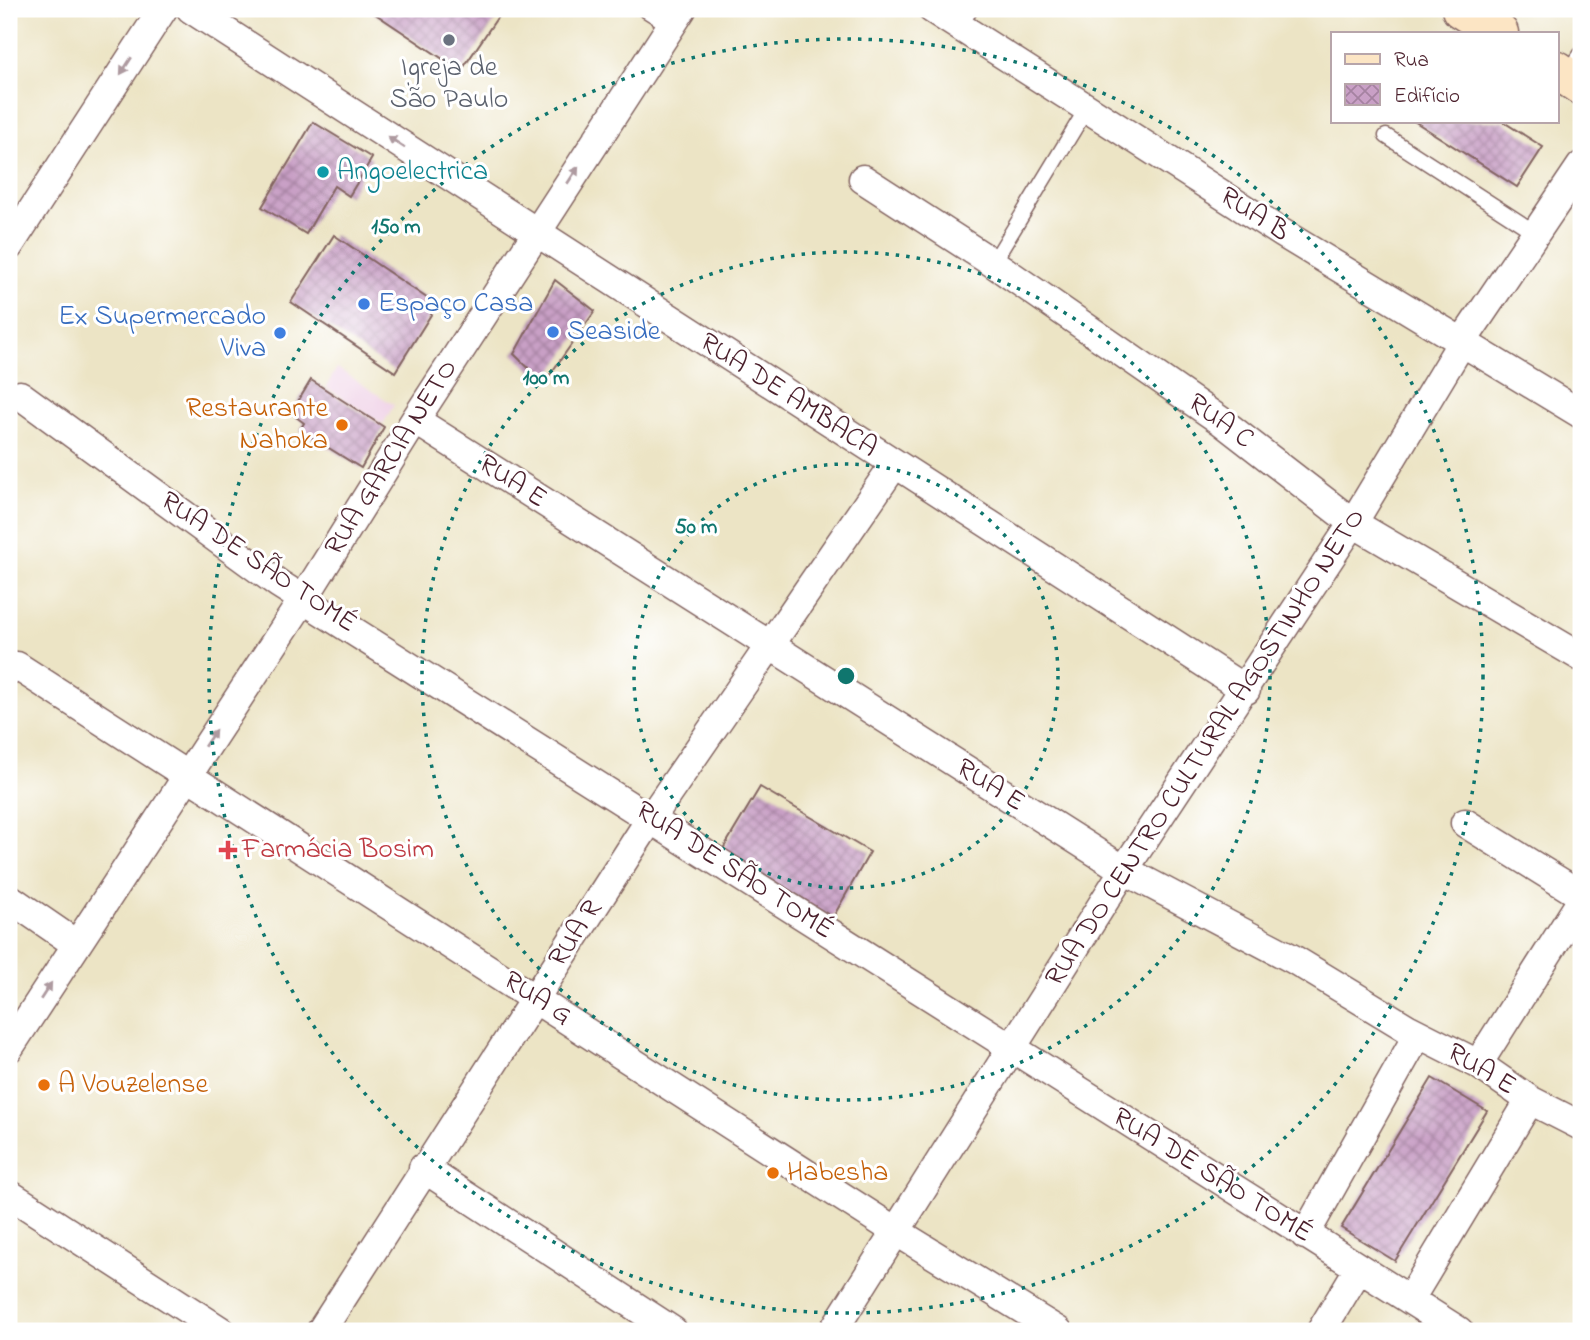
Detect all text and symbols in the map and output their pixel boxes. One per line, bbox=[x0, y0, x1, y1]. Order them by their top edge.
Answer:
marker: Igreja de São Paulo bbox=[441, 32, 457, 48]
legend bbox=[1331, 32, 1558, 122]
text: Rua bbox=[1394, 46, 1429, 76]
place label: Igreja de São Paulo bbox=[390, 48, 508, 121]
one-way arrow bbox=[119, 57, 133, 75]
text: Edifício bbox=[1394, 82, 1460, 112]
one-way arrow bbox=[387, 135, 406, 148]
place label: Angoelectrica bbox=[337, 152, 488, 193]
marker: Angoelectrica bbox=[315, 164, 331, 180]
one-way arrow bbox=[566, 166, 579, 185]
street label: RUA B bbox=[1211, 177, 1297, 253]
text: 150 m bbox=[371, 213, 421, 243]
place label: Espaço Casa bbox=[378, 284, 533, 325]
marker: Espaço Casa bbox=[356, 296, 372, 312]
place label: Ex Supermercado Viva bbox=[58, 297, 266, 370]
place label: Seaside bbox=[567, 312, 661, 353]
street label: RUA DE AMBACA bbox=[691, 323, 885, 469]
marker: Seaside bbox=[545, 324, 561, 340]
marker: Ex Supermercado Viva bbox=[272, 325, 288, 341]
street label: RUA GARCIA NETO bbox=[315, 352, 469, 564]
text: 100 m bbox=[523, 364, 569, 394]
street label: RUA C bbox=[1178, 384, 1262, 460]
place label: Restaurante Nahoka bbox=[186, 389, 328, 462]
marker: Restaurante Nahoka bbox=[334, 417, 350, 433]
street label: RUA E bbox=[470, 445, 554, 519]
street label: RUA DE SÃO TOMÉ bbox=[151, 482, 365, 644]
street label: RUA DO CENTRO CULTURAL AGOSTINHO NETO bbox=[1036, 501, 1376, 995]
text: 50 m bbox=[675, 513, 717, 543]
centre of rings bbox=[834, 664, 858, 688]
one-way arrow bbox=[203, 729, 216, 748]
street label: RUA E bbox=[948, 749, 1032, 823]
street label: RUA DE SÃO TOMÉ bbox=[627, 791, 841, 951]
place label: Farmácia Bosim bbox=[241, 830, 434, 871]
marker: Farmácia Bosim bbox=[220, 842, 236, 858]
street label: RUA R bbox=[539, 892, 613, 976]
street label: RUA G bbox=[494, 961, 580, 1037]
one-way arrow bbox=[39, 981, 52, 1000]
street label: RUA E bbox=[1439, 1033, 1523, 1107]
place label: A Vouzelense bbox=[58, 1065, 208, 1106]
marker: A Vouzelense bbox=[36, 1077, 52, 1093]
street label: RUA DE SÃO TOMÉ bbox=[1104, 1098, 1320, 1254]
place label: Habesha bbox=[787, 1153, 888, 1194]
marker: Habesha bbox=[765, 1165, 781, 1181]

